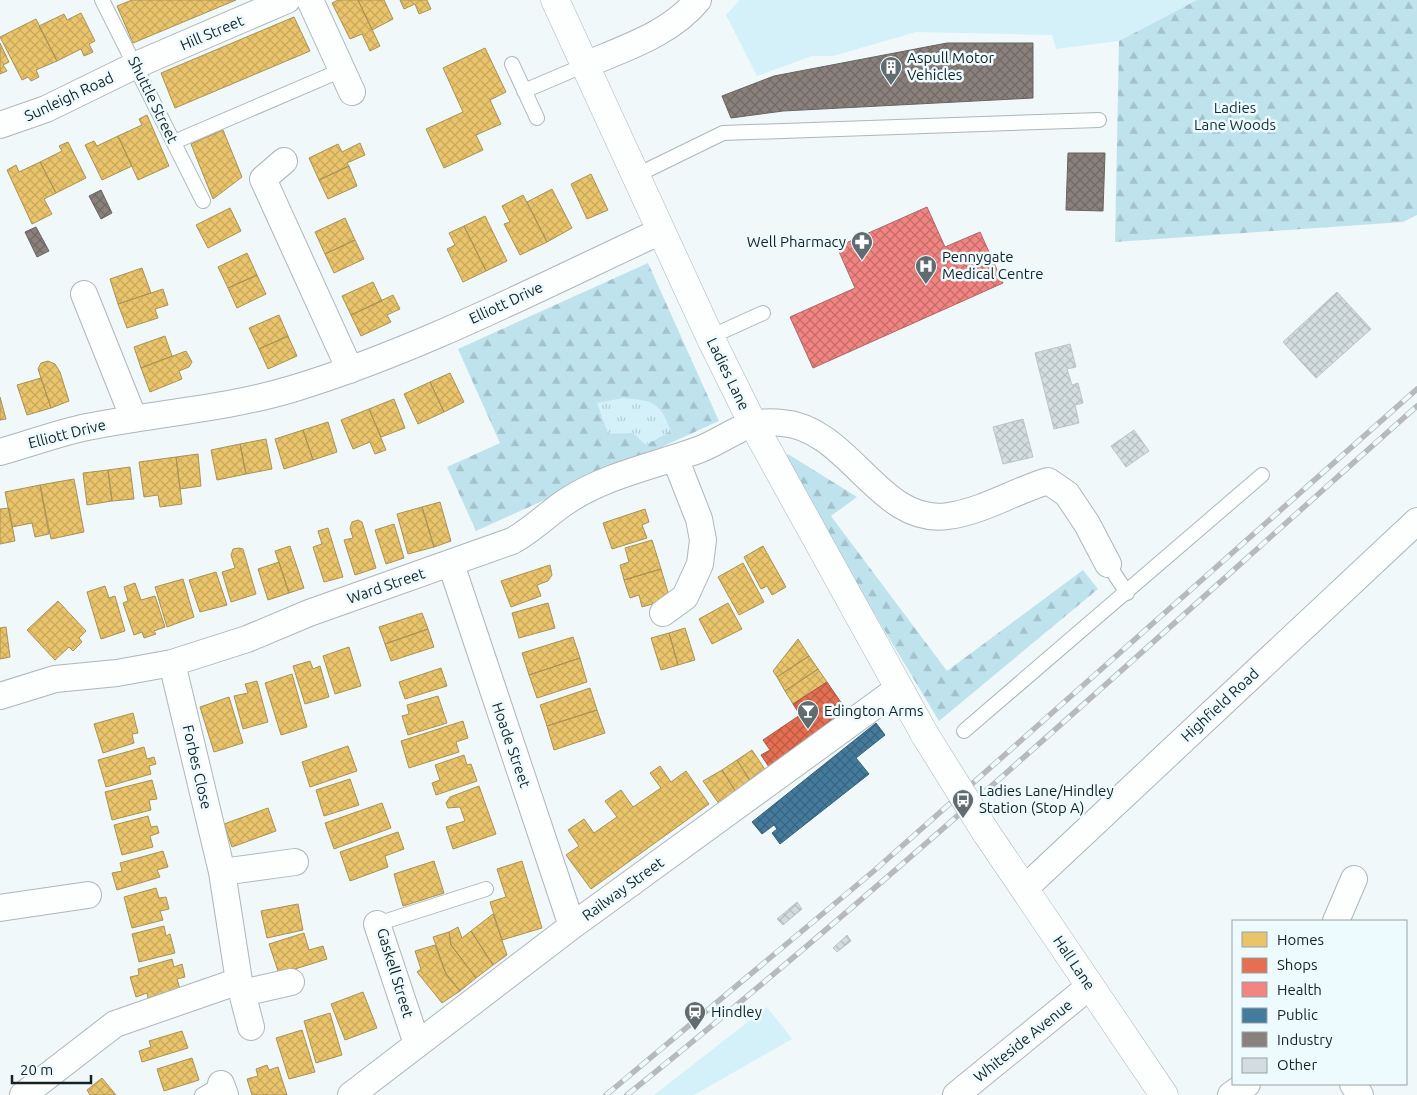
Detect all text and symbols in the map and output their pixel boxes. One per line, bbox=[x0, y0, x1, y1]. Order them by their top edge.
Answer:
street label: Hill Street bbox=[178, 12, 246, 54]
place label: Aspull Motor Vehicles bbox=[907, 49, 995, 83]
street label: Shuttle Street bbox=[125, 54, 182, 146]
building icon: Aspull Motor Vehicles bbox=[879, 55, 903, 86]
street label: Sunleigh Road bbox=[22, 69, 116, 125]
park label: Ladies Lane Woods bbox=[1194, 99, 1276, 133]
pharmacy icon: Well Pharmacy bbox=[850, 230, 874, 261]
place label: Well Pharmacy bbox=[747, 233, 846, 250]
place label: Pennygate Medical Centre bbox=[942, 248, 1044, 282]
hospital icon: Pennygate Medical Centre bbox=[914, 254, 938, 285]
street label: Elliott Drive bbox=[466, 278, 545, 327]
street label: Ladies Lane bbox=[704, 335, 753, 413]
street label: Elliott Drive bbox=[26, 416, 107, 451]
street label: Ward Street bbox=[345, 564, 427, 607]
street label: Highfield Road bbox=[1177, 664, 1262, 745]
bar icon: Edington Arms bbox=[796, 699, 820, 730]
street label: Hoade Street bbox=[489, 700, 534, 790]
place label: Edington Arms bbox=[824, 702, 923, 719]
street label: Forbes Close bbox=[180, 723, 215, 811]
place label: Ladies Lane/Hindley Station (Stop A) bbox=[979, 782, 1114, 816]
bus stop icon: Ladies Lane/Hindley Station (Stop A) bbox=[951, 788, 975, 819]
street label: Railway Street bbox=[579, 853, 667, 924]
legend bbox=[1232, 920, 1407, 1085]
street label: Gaskell Street bbox=[374, 926, 417, 1020]
text: Homes bbox=[1277, 931, 1324, 948]
street label: Hall Lane bbox=[1050, 932, 1099, 993]
text: Shops bbox=[1277, 956, 1318, 973]
text: Health bbox=[1277, 981, 1322, 998]
street label: Whiteside Avenue bbox=[970, 996, 1075, 1085]
station icon: Hindley bbox=[683, 1000, 707, 1031]
place label: Hindley bbox=[711, 1003, 762, 1020]
text: Public bbox=[1277, 1006, 1318, 1023]
text: Industry bbox=[1277, 1031, 1332, 1048]
scale bar bbox=[12, 1052, 91, 1084]
text: Other bbox=[1277, 1056, 1317, 1073]
text: 20 m bbox=[20, 1061, 53, 1078]

